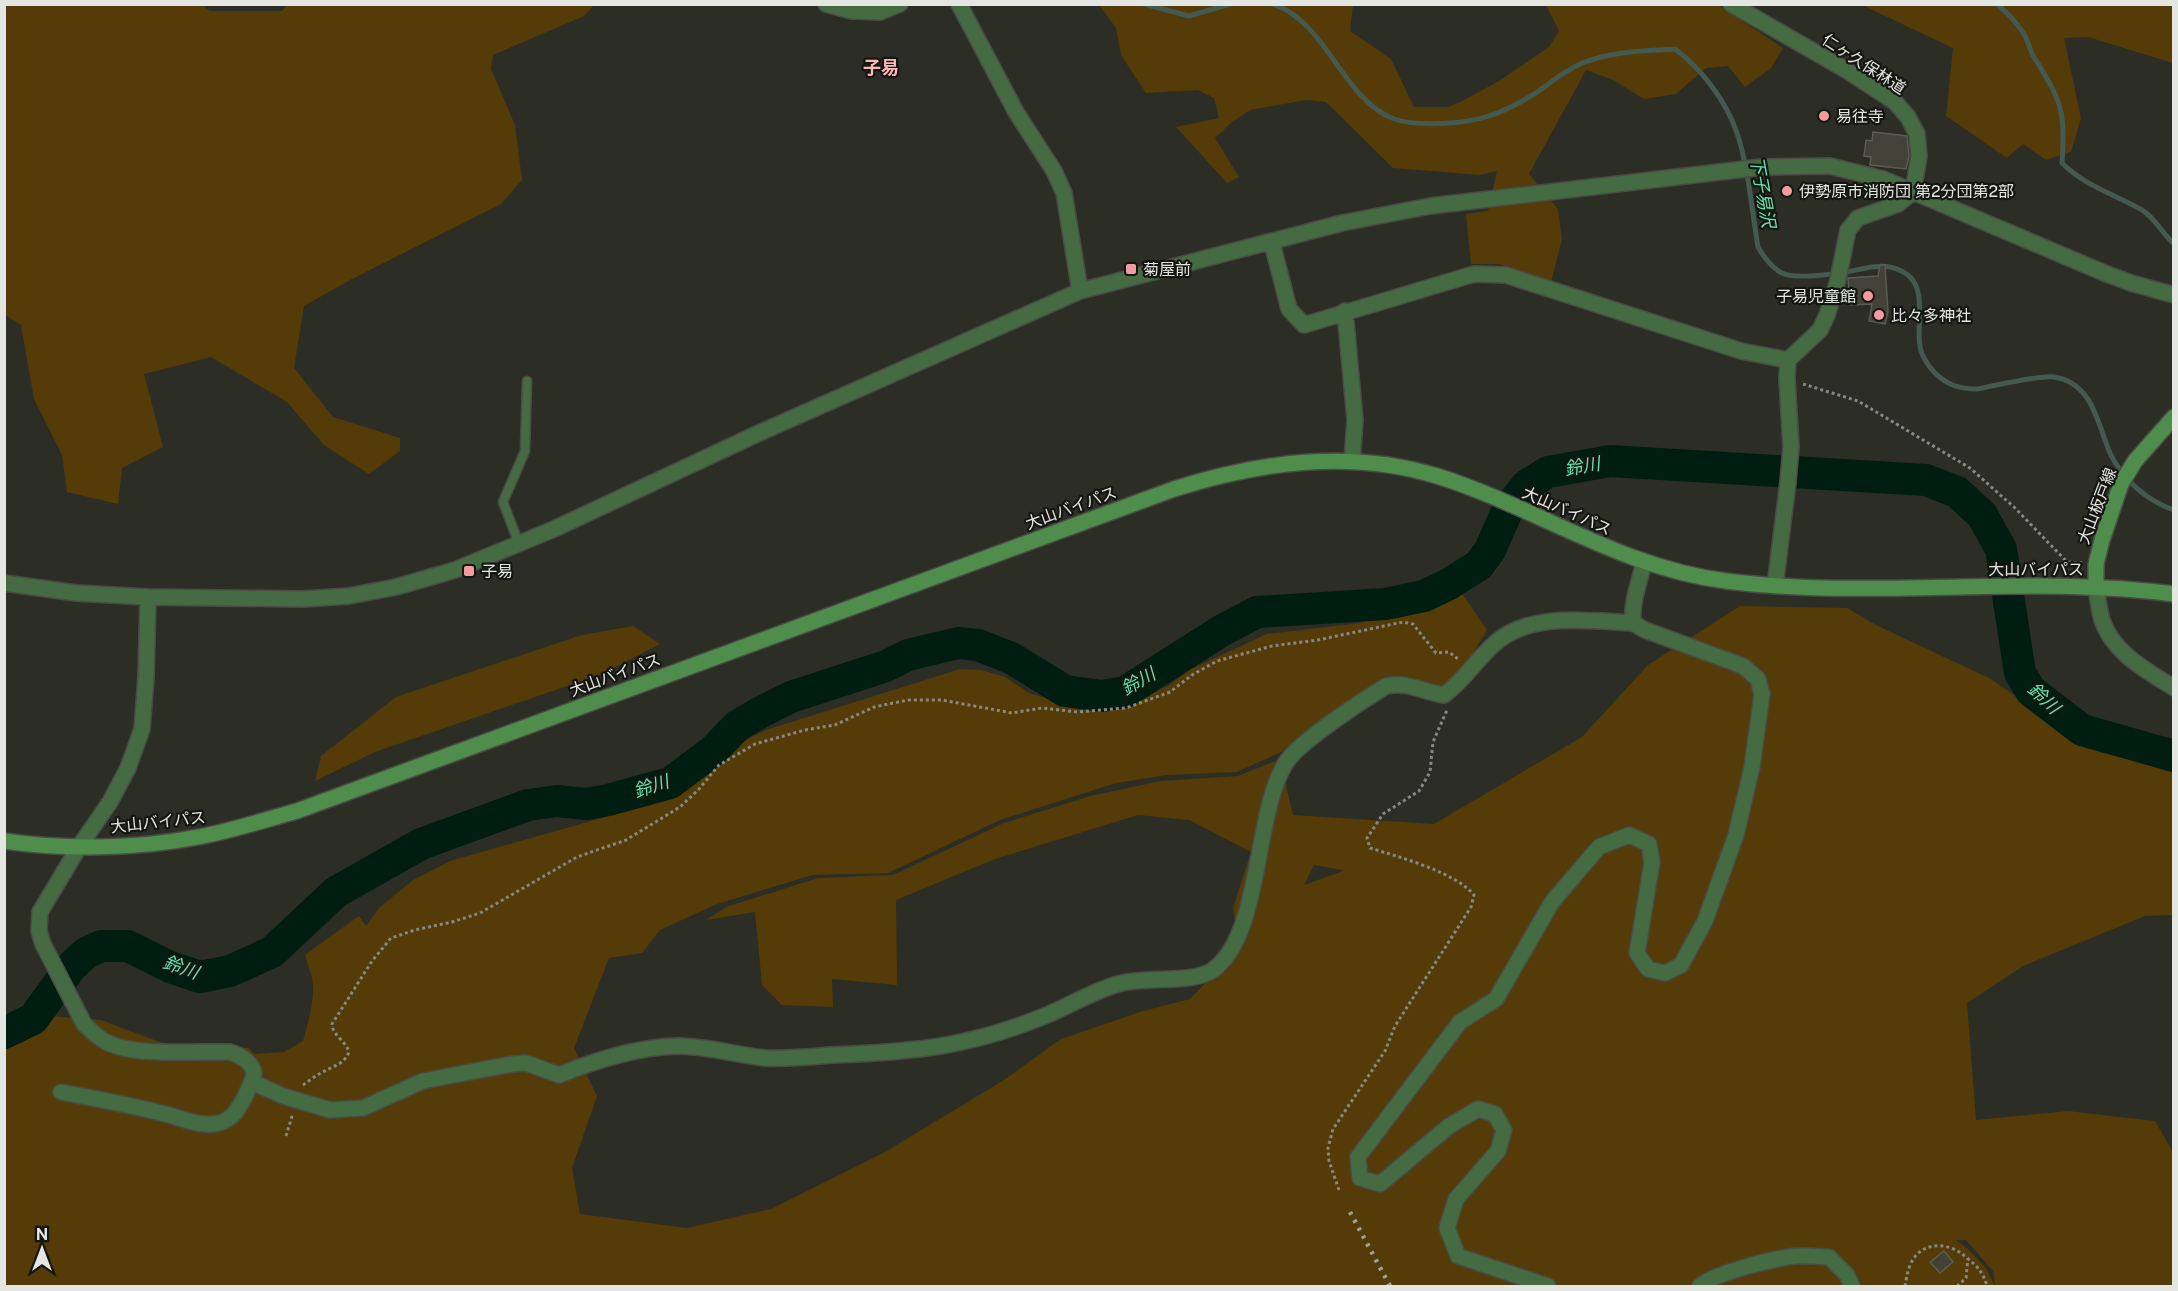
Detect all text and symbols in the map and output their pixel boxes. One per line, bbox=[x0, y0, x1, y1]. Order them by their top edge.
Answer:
street label: 仁ヶ久保林道 bbox=[1819, 30, 1909, 98]
district label: 子易 bbox=[863, 57, 899, 78]
place label: 易往寺 bbox=[1836, 107, 1884, 126]
marker: 易往寺 bbox=[1817, 109, 1831, 123]
water label: 下子易沢 bbox=[1746, 155, 1780, 231]
place label: 伊勢原市消防団 第2分団第2部 bbox=[1799, 182, 2014, 201]
marker: 伊勢原市消防団 第2分団第2部 bbox=[1780, 184, 1794, 198]
place label: 菊屋前 bbox=[1143, 260, 1191, 279]
marker: 菊屋前 bbox=[1124, 262, 1138, 276]
place label: 子易児童館 bbox=[1776, 287, 1856, 306]
marker: 子易児童館 bbox=[1861, 289, 1875, 303]
place label: 比々多神社 bbox=[1891, 306, 1971, 325]
marker: 比々多神社 bbox=[1872, 308, 1886, 322]
water label: 鈴川 bbox=[1562, 452, 1604, 479]
street label: 大山板戸線 bbox=[2074, 465, 2120, 547]
street label: 大山バイパス bbox=[1023, 483, 1119, 533]
street label: 大山バイパス bbox=[1519, 483, 1615, 539]
street label: 大山バイパス bbox=[1988, 560, 2084, 579]
place label: 子易 bbox=[481, 562, 513, 581]
marker: 子易 bbox=[462, 564, 476, 578]
street label: 大山バイパス bbox=[567, 650, 663, 700]
water label: 鈴川 bbox=[1117, 662, 1161, 699]
water label: 鈴川 bbox=[2024, 678, 2066, 719]
water label: 鈴川 bbox=[631, 770, 673, 802]
street label: 大山バイパス bbox=[109, 808, 207, 836]
water label: 鈴川 bbox=[161, 951, 203, 983]
north arrow bbox=[12, 1219, 72, 1279]
text: N bbox=[36, 1225, 48, 1244]

